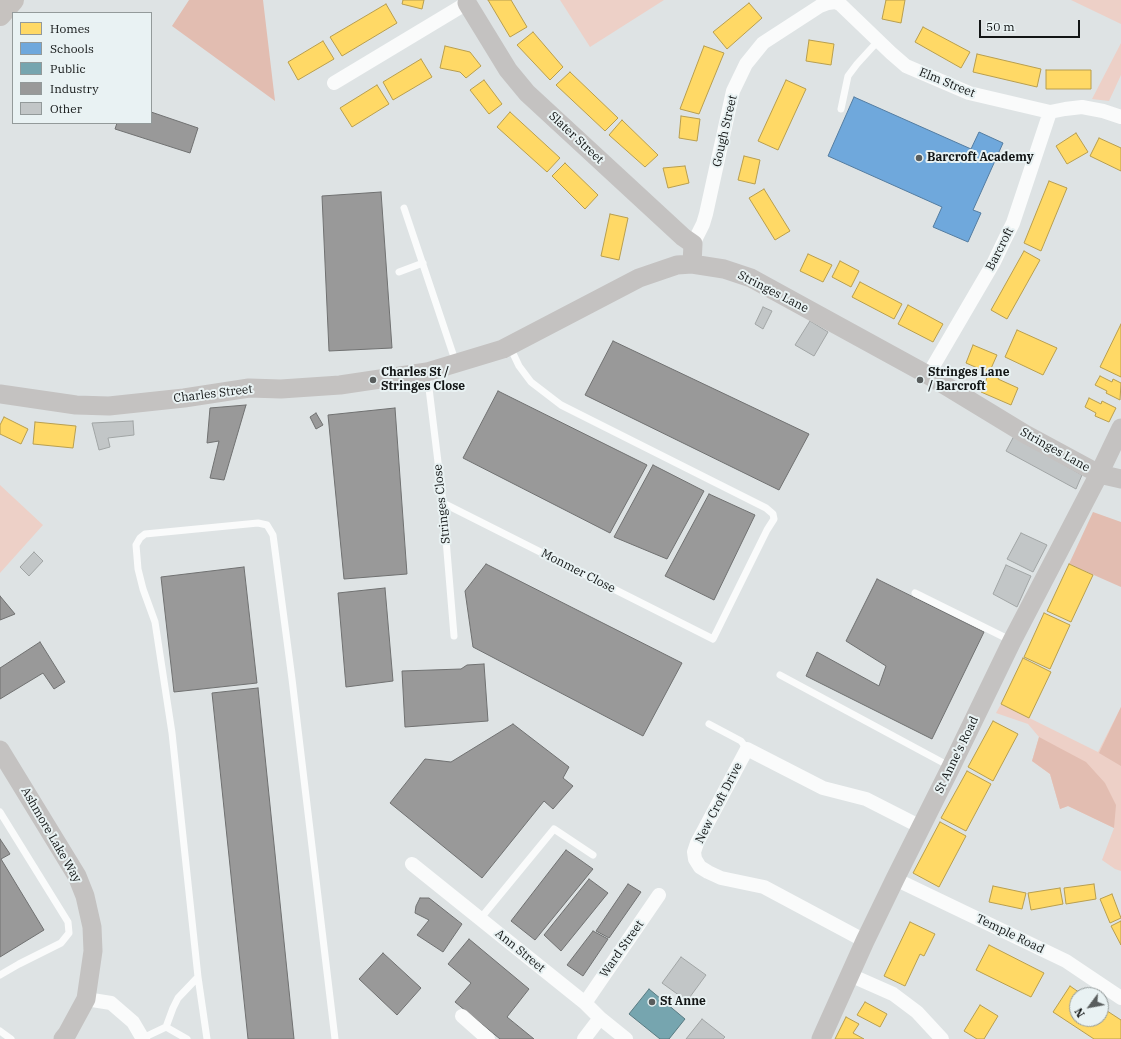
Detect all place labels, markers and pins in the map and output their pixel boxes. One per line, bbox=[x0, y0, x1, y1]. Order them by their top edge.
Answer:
place label: Barcroft Academy bbox=[927, 151, 1034, 165]
marker: Barcroft Academy bbox=[914, 153, 924, 163]
place label: Charles St / Stringes Close bbox=[381, 366, 465, 394]
place label: Stringes Lane / Barcroft bbox=[928, 366, 1009, 394]
marker: Charles St / Stringes Close bbox=[368, 375, 378, 385]
marker: Stringes Lane / Barcroft bbox=[915, 375, 925, 385]
place label: St Anne bbox=[660, 995, 706, 1009]
marker: St Anne bbox=[647, 997, 657, 1007]

